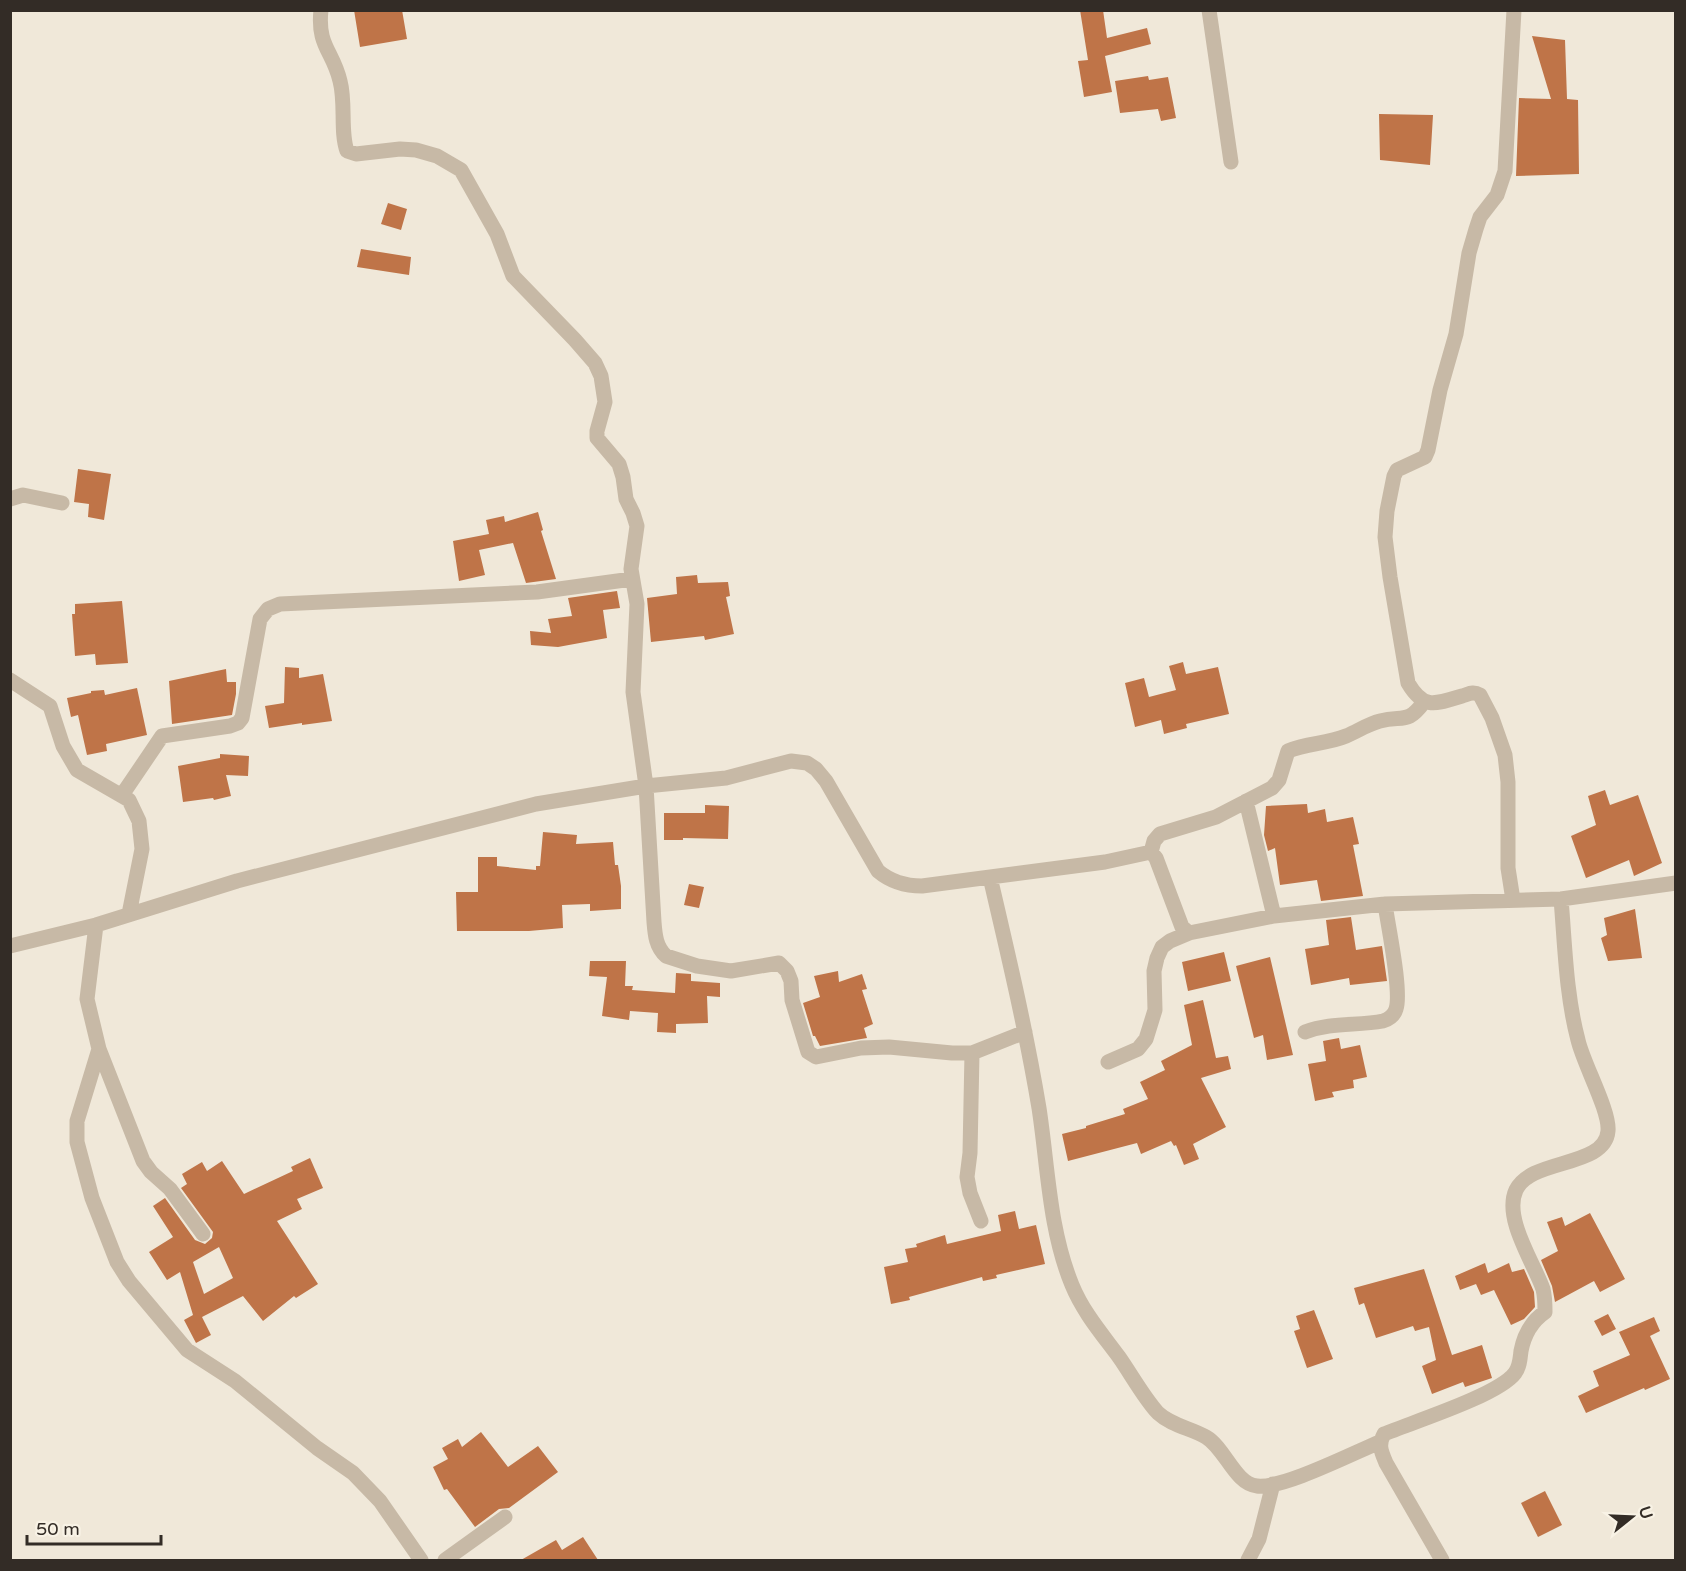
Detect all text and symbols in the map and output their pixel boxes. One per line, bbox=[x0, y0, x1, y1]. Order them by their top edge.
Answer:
north arrow bbox=[1602, 1487, 1662, 1547]
text: U bbox=[1634, 1504, 1657, 1522]
scale bar bbox=[27, 1508, 160, 1546]
text: 50 m bbox=[36, 1518, 80, 1540]

